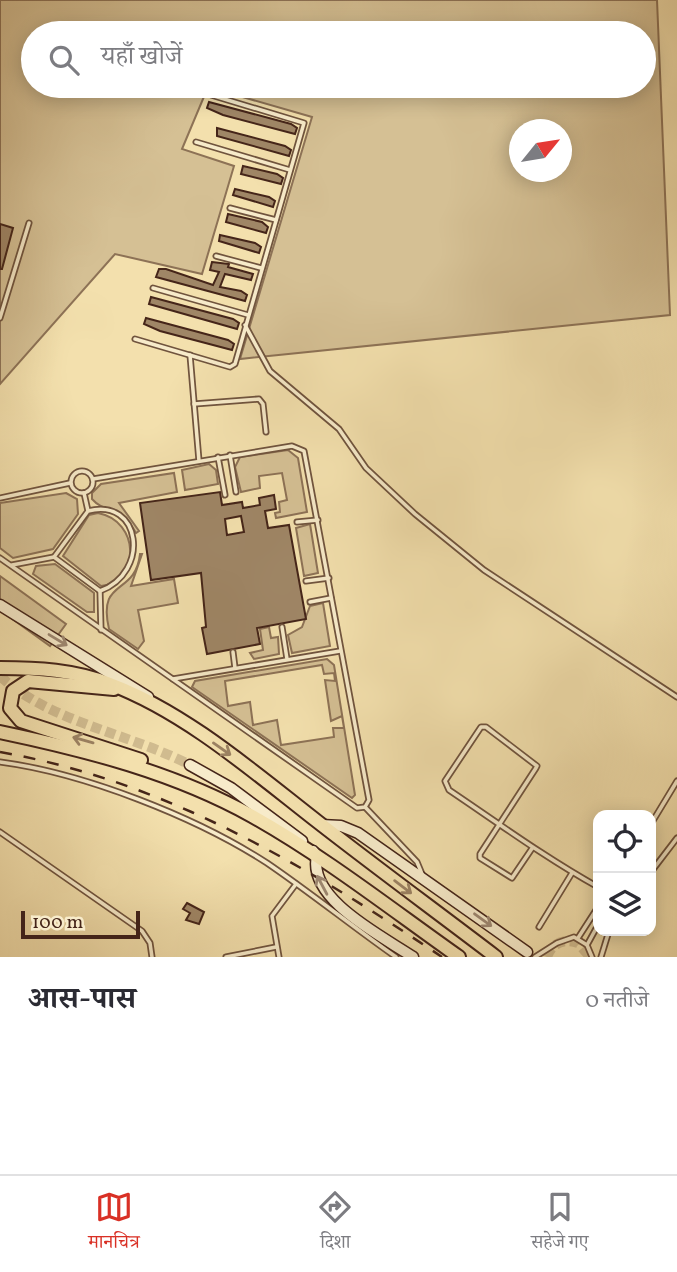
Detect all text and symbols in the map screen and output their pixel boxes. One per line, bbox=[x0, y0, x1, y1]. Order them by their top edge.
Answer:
search box bbox=[21, 21, 656, 98]
text: यहाँ खोजें bbox=[101, 39, 182, 75]
icon: search bbox=[45, 41, 83, 79]
north arrow bbox=[509, 119, 572, 182]
one-way arrow bbox=[48, 633, 68, 647]
one-way arrow bbox=[72, 733, 95, 746]
one-way arrow bbox=[212, 742, 231, 756]
map controls bbox=[593, 810, 656, 936]
button: locate bbox=[593, 810, 656, 873]
button: layers bbox=[593, 873, 656, 936]
one-way arrow bbox=[315, 875, 329, 895]
one-way arrow bbox=[393, 879, 412, 894]
scale bar bbox=[21, 908, 140, 940]
text: 100 m bbox=[32, 910, 83, 936]
one-way arrow bbox=[473, 913, 492, 927]
text: आस-पास bbox=[28, 979, 136, 1021]
text: 0 नतीजे bbox=[585, 985, 649, 1017]
tab: मानचित्र bbox=[88, 1188, 140, 1260]
tab: दिशा bbox=[316, 1188, 354, 1260]
tab: सहेजे गए bbox=[531, 1188, 589, 1260]

